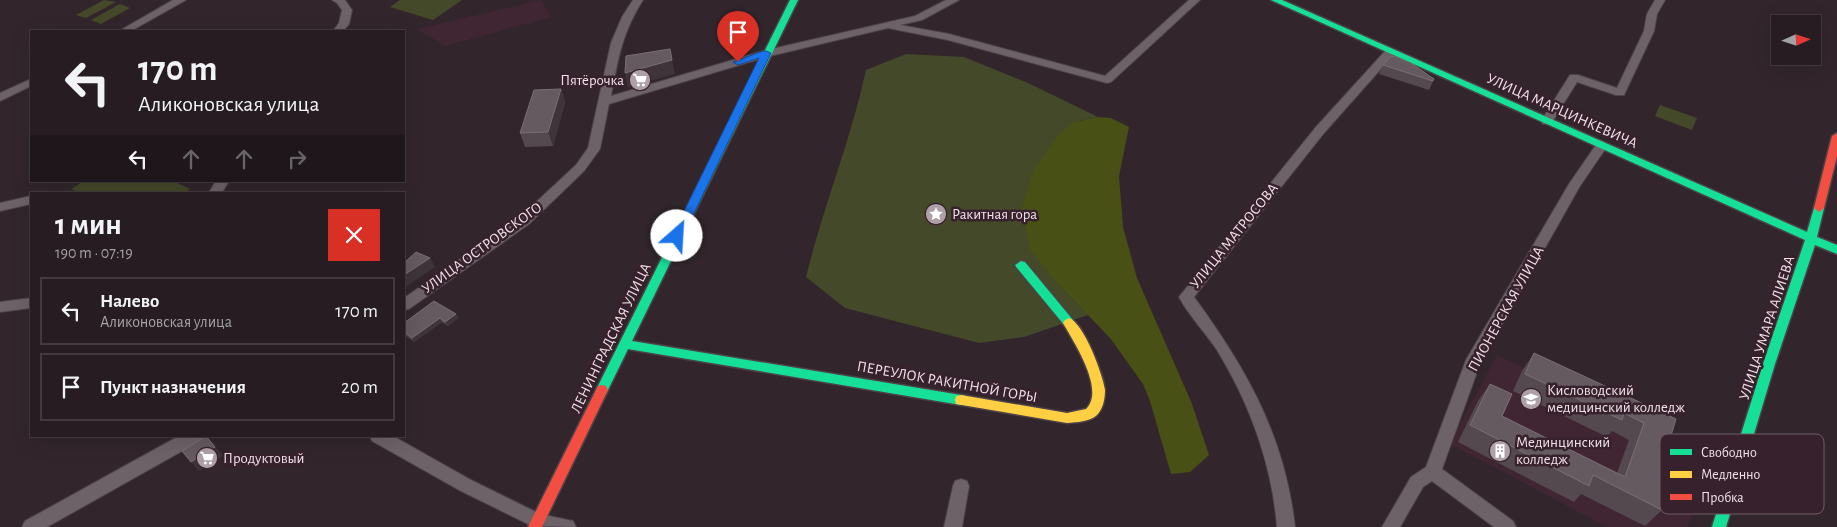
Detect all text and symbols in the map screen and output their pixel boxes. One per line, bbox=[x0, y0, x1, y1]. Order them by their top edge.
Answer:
pin bbox=[717, 11, 759, 62]
north arrow bbox=[1771, 15, 1821, 65]
map controls bbox=[1771, 15, 1821, 65]
icon: arrive bbox=[724, 18, 752, 46]
icon: left bbox=[55, 50, 120, 115]
text: 170 m bbox=[138, 52, 218, 87]
supermarket icon: Пятёрочка bbox=[628, 68, 652, 92]
street label: УЛИЦА МАРЦИНКЕВИЧА bbox=[1484, 71, 1640, 151]
place label: Пятёрочка bbox=[560, 73, 624, 88]
text: Аликоновская улица bbox=[138, 93, 319, 115]
icon: left bbox=[124, 145, 152, 173]
icon: ahead bbox=[177, 145, 205, 173]
icon: ahead bbox=[230, 145, 258, 173]
icon: right bbox=[283, 145, 311, 173]
street label: УЛИЦА МАТРОСОВА bbox=[1187, 180, 1281, 291]
street label: УЛИЦА ОСТРОВСКОГО bbox=[419, 200, 545, 296]
place icon: Ракитная гора bbox=[924, 202, 948, 226]
place label: Ракитная гора bbox=[952, 207, 1037, 222]
button: close bbox=[328, 209, 380, 261]
position arrow bbox=[650, 209, 702, 261]
text: 1 мин bbox=[55, 210, 122, 240]
street label: ПИОНЕРСКАЯ УЛИЦА bbox=[1465, 244, 1547, 374]
text: 190 m · 07:19 bbox=[55, 245, 133, 261]
street label: УЛИЦА УМАРА АЛИЕВА bbox=[1737, 254, 1797, 402]
street label: ЛЕНИНГРАДСКАЯ УЛИЦА bbox=[568, 261, 654, 415]
text: Налево bbox=[100, 292, 159, 311]
icon: left bbox=[57, 297, 85, 325]
text: 170 m bbox=[335, 302, 378, 321]
text: Аликоновская улица bbox=[100, 314, 232, 330]
street label: ПЕРЕУЛОК РАКИТНОЙ ГОРЫ bbox=[856, 359, 1038, 405]
icon: arrive bbox=[57, 373, 85, 401]
text: Пункт назначения bbox=[100, 378, 246, 397]
text: 20 m bbox=[341, 378, 378, 397]
place label: Кисловодский медицинский колледж bbox=[1547, 383, 1685, 415]
school or university icon: Кисловодский медицинский колледж bbox=[1519, 387, 1543, 411]
legend bbox=[1660, 434, 1824, 514]
place label: Мединцинский колледж bbox=[1516, 435, 1610, 467]
building icon: Мединцинский колледж bbox=[1488, 439, 1512, 463]
supermarket icon: Продуктовый bbox=[195, 446, 219, 470]
text: Свободно bbox=[1701, 446, 1757, 460]
place label: Продуктовый bbox=[223, 451, 305, 466]
text: Медленно bbox=[1701, 468, 1760, 482]
text: Пробка bbox=[1701, 491, 1744, 505]

